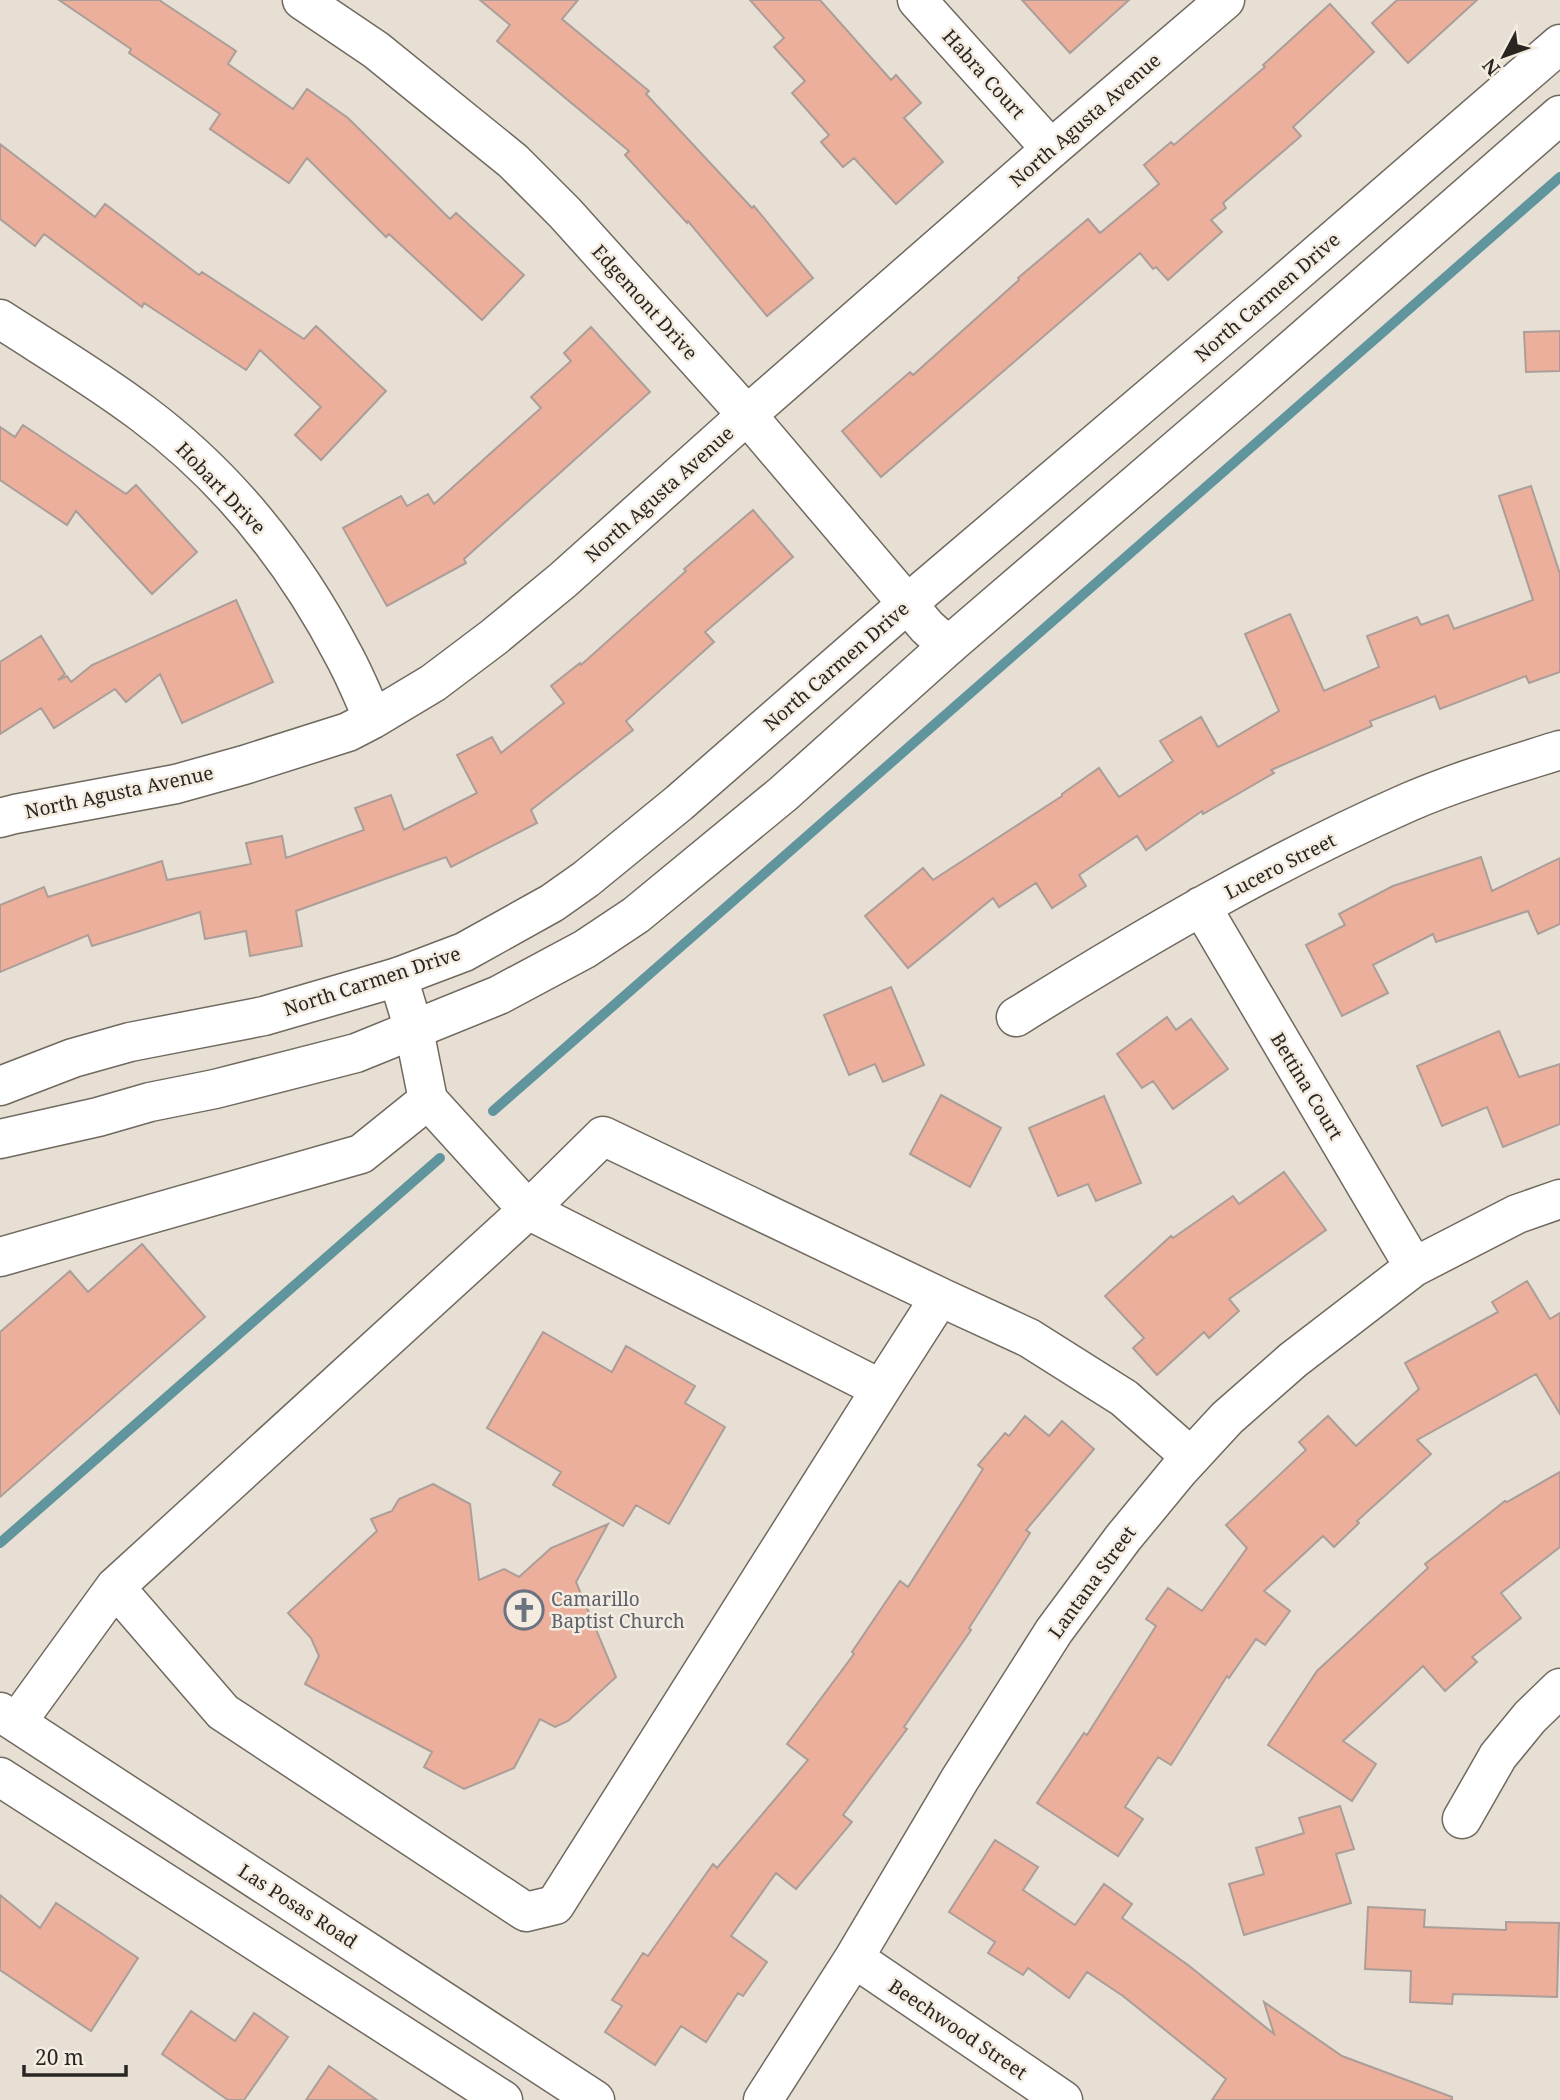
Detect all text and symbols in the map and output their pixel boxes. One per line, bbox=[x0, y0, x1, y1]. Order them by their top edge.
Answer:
north arrow bbox=[1469, 21, 1539, 91]
street label: Habra Court bbox=[937, 24, 1031, 125]
street label: North Agusta Avenue bbox=[1004, 47, 1166, 193]
text: N bbox=[1476, 53, 1506, 81]
street label: North Carmen Drive bbox=[1189, 227, 1345, 367]
street label: Edgemont Drive bbox=[586, 239, 704, 365]
street label: North Agusta Avenue bbox=[579, 420, 739, 568]
street label: Hobart Drive bbox=[170, 436, 272, 540]
street label: North Carmen Drive bbox=[758, 596, 914, 736]
street label: North Agusta Avenue bbox=[22, 759, 216, 825]
street label: Lucero Street bbox=[1220, 827, 1340, 905]
street label: North Carmen Drive bbox=[280, 940, 464, 1022]
street label: Bettina Court bbox=[1265, 1028, 1349, 1145]
street label: Lantana Street bbox=[1042, 1520, 1142, 1643]
place label: Camarillo Baptist Church bbox=[551, 1586, 685, 1634]
church icon: Camarillo Baptist Church bbox=[503, 1589, 545, 1631]
street label: Las Posas Road bbox=[233, 1858, 363, 1954]
street label: Beechwood Street bbox=[884, 1973, 1033, 2085]
scale bar bbox=[24, 2034, 126, 2078]
text: 20 m bbox=[35, 2043, 84, 2071]

